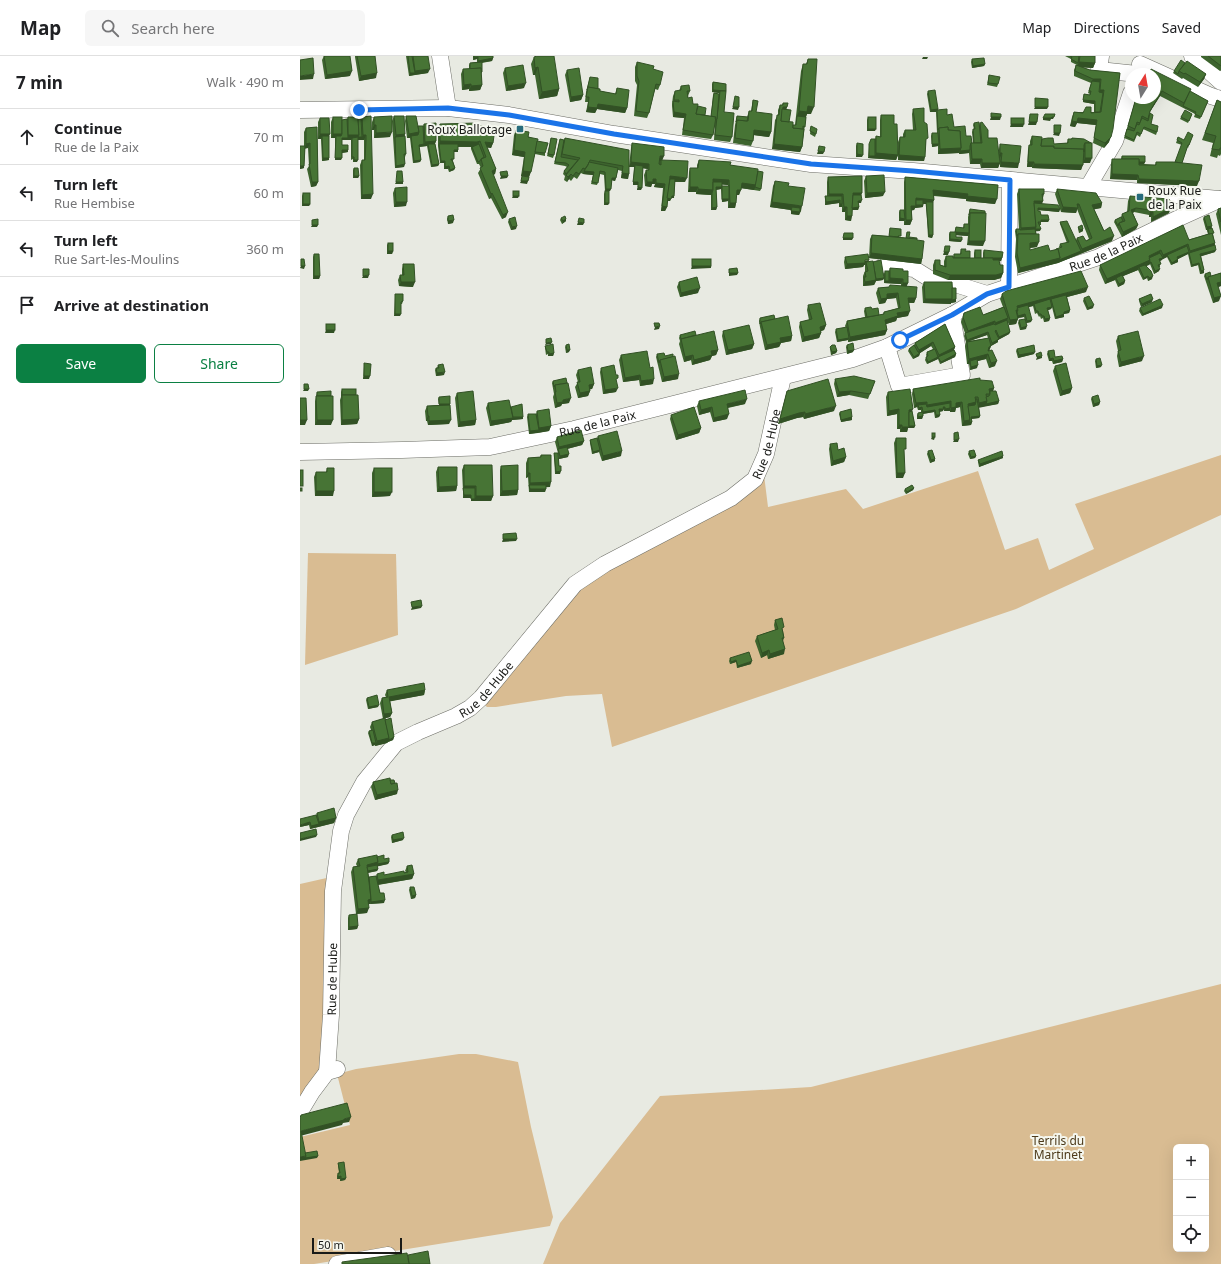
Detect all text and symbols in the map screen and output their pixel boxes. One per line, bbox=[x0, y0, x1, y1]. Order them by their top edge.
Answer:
search box bbox=[85, 10, 365, 46]
text: Map bbox=[20, 15, 61, 41]
icon: search bbox=[99, 17, 121, 39]
text: Search here bbox=[131, 18, 215, 38]
text: Map bbox=[1022, 18, 1051, 37]
text: Directions bbox=[1073, 18, 1140, 37]
text: Saved bbox=[1162, 18, 1201, 37]
north arrow bbox=[1125, 68, 1161, 104]
text: 7 min bbox=[16, 71, 63, 94]
text: Walk · 490 m bbox=[206, 73, 284, 91]
route end bbox=[350, 101, 368, 119]
text: Continue bbox=[54, 118, 122, 138]
place label: Roux Ballotage bbox=[427, 121, 512, 138]
marker: Roux Ballotage bbox=[515, 124, 525, 134]
icon: ahead bbox=[16, 126, 38, 148]
text: 70 m bbox=[254, 128, 284, 146]
text: Rue de la Paix bbox=[54, 138, 139, 156]
text: Turn left bbox=[54, 174, 118, 194]
icon: left bbox=[16, 182, 38, 204]
place label: Roux Rue de la Paix bbox=[1148, 182, 1202, 213]
text: 60 m bbox=[254, 184, 284, 202]
marker: Roux Rue de la Paix bbox=[1135, 192, 1145, 202]
text: Rue Hembise bbox=[54, 194, 135, 212]
street label: Rue de la Paix bbox=[1067, 228, 1146, 275]
text: Turn left bbox=[54, 230, 118, 250]
icon: left bbox=[16, 238, 38, 260]
text: 360 m bbox=[246, 240, 284, 258]
text: Rue Sart-les-Moulins bbox=[54, 250, 179, 268]
icon: arrive bbox=[16, 294, 38, 316]
text: Arrive at destination bbox=[54, 295, 209, 315]
route start bbox=[891, 331, 909, 349]
button: Save bbox=[16, 344, 146, 383]
button: Share bbox=[154, 344, 284, 383]
street label: Rue de la Paix bbox=[557, 405, 638, 441]
street label: Rue de Hube bbox=[748, 407, 784, 482]
street label: Rue de Hube bbox=[456, 657, 517, 721]
street label: Rue de Hube bbox=[322, 942, 341, 1016]
park label: Terrils du Martinet bbox=[1032, 1132, 1084, 1163]
map controls bbox=[1173, 1144, 1209, 1252]
button: + bbox=[1173, 1144, 1209, 1180]
button: − bbox=[1173, 1180, 1209, 1216]
button: locate bbox=[1173, 1216, 1209, 1252]
scale bar bbox=[312, 1236, 402, 1255]
text: 50 m bbox=[318, 1237, 344, 1252]

